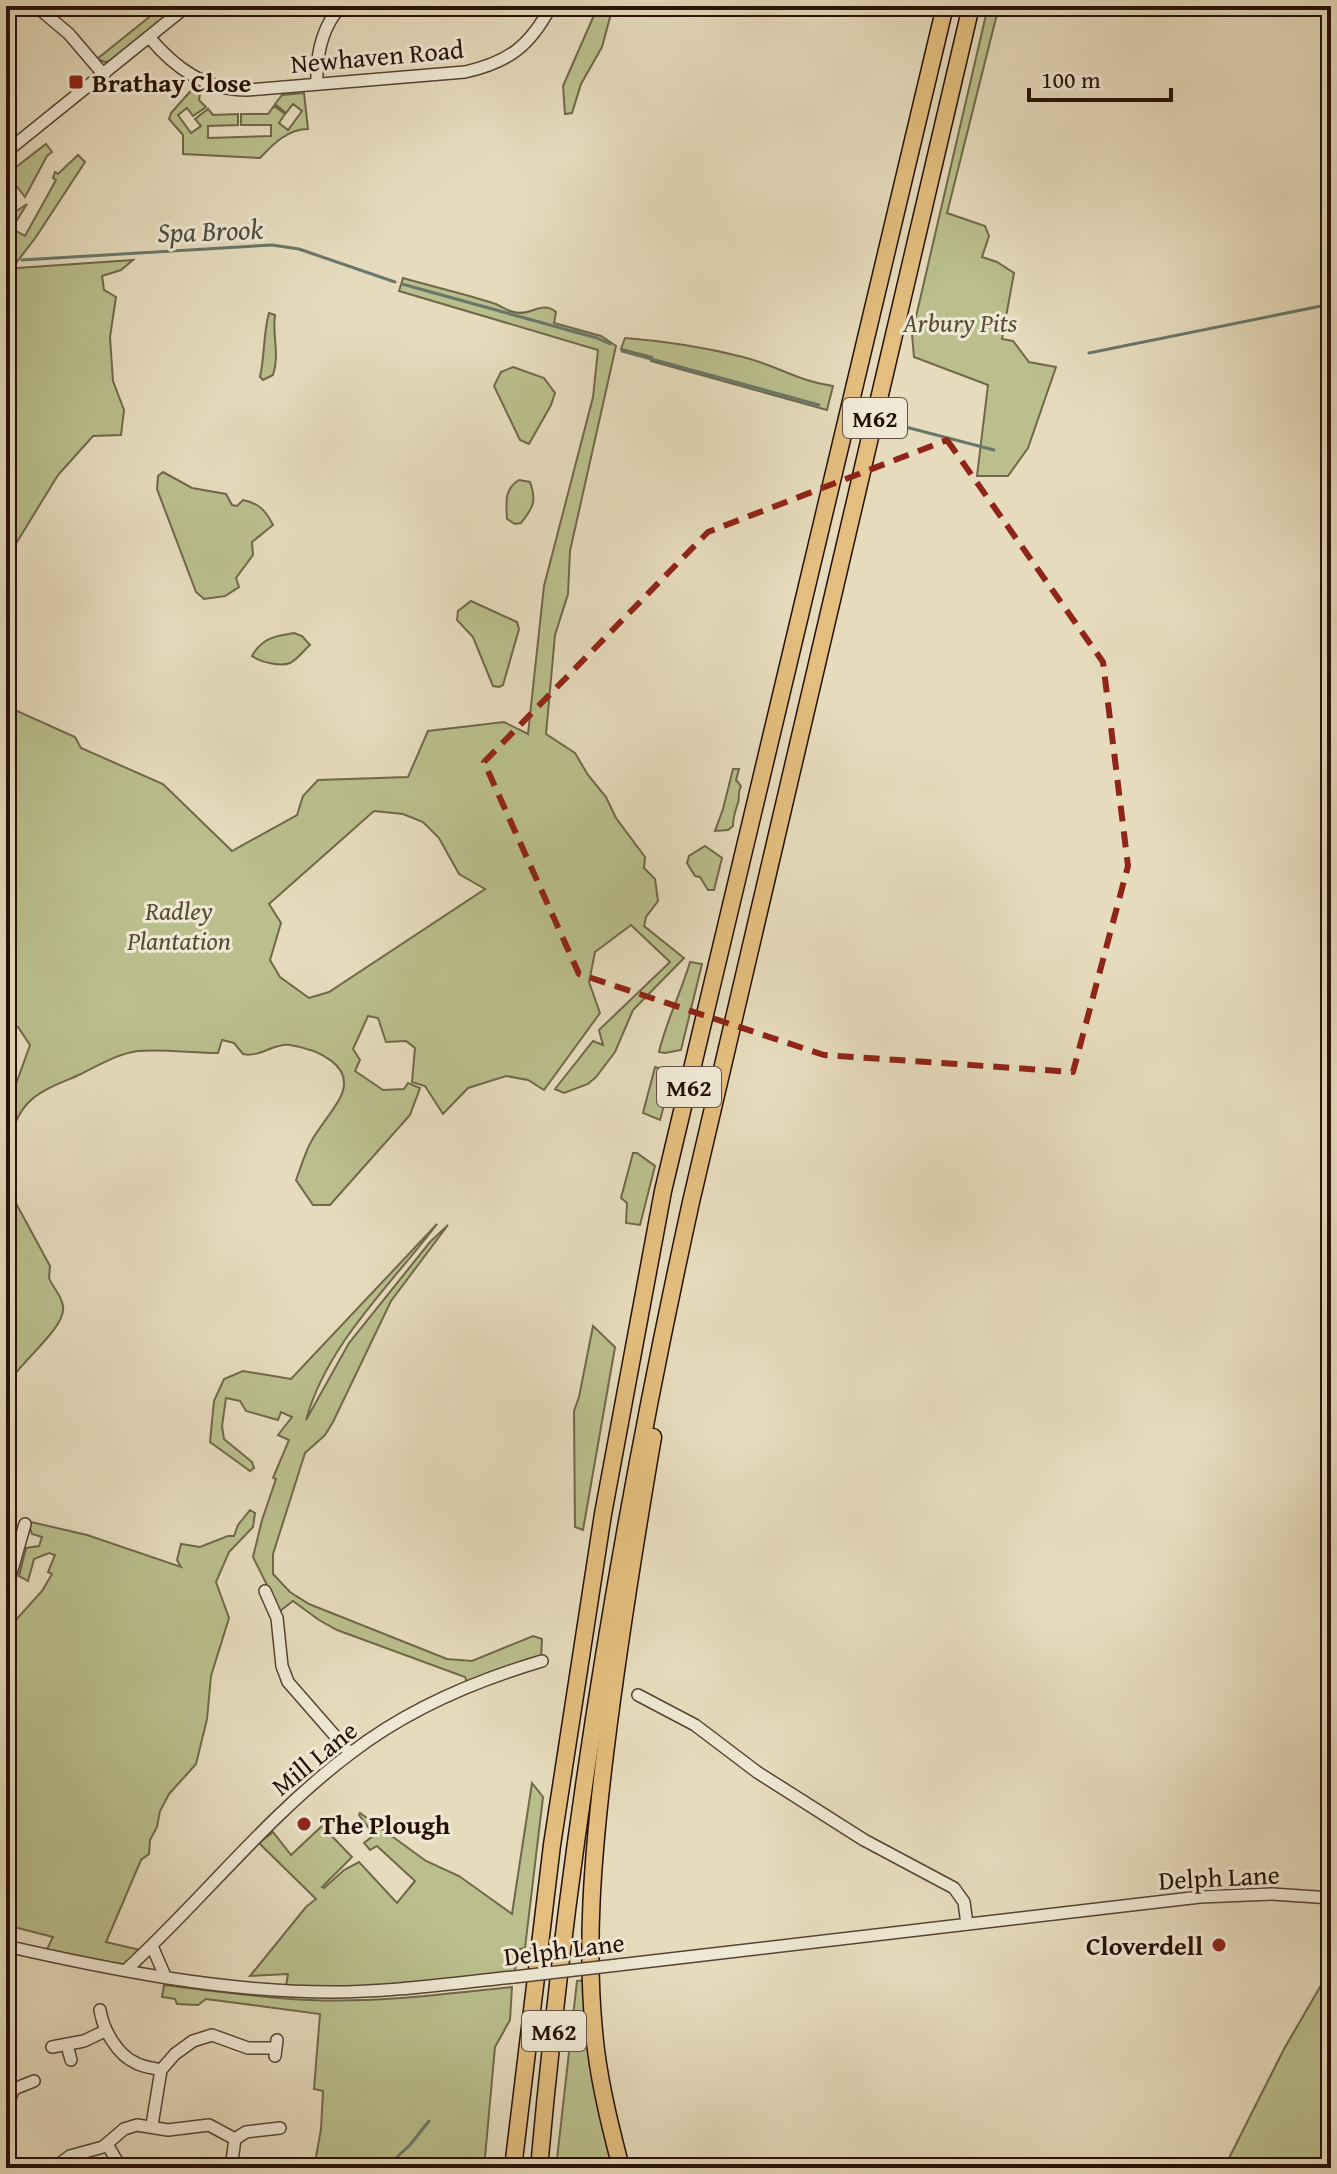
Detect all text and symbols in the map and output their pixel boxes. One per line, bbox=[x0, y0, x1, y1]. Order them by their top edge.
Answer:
street label: Newhaven Road bbox=[289, 29, 465, 83]
scale bar bbox=[1029, 52, 1171, 102]
text: 100 m bbox=[1041, 62, 1101, 97]
place label: Brathay Close bbox=[92, 63, 251, 102]
marker: Brathay Close bbox=[67, 73, 85, 91]
water label: Spa Brook bbox=[156, 208, 264, 252]
park label: Arbury Pits bbox=[902, 303, 1018, 342]
road number: M62 bbox=[843, 398, 907, 438]
park label: Radley Plantation bbox=[126, 891, 231, 960]
road number: M62 bbox=[657, 1067, 721, 1107]
street label: Mill Lane bbox=[263, 1711, 365, 1805]
place label: The Plough bbox=[320, 1805, 451, 1844]
marker: The Plough bbox=[295, 1815, 313, 1833]
street label: Delph Lane bbox=[1157, 1854, 1281, 1900]
street label: Delph Lane bbox=[501, 1922, 627, 1976]
place label: Cloverdell bbox=[1086, 1926, 1203, 1965]
marker: Cloverdell bbox=[1210, 1936, 1228, 1954]
road number: M62 bbox=[522, 2011, 586, 2051]

